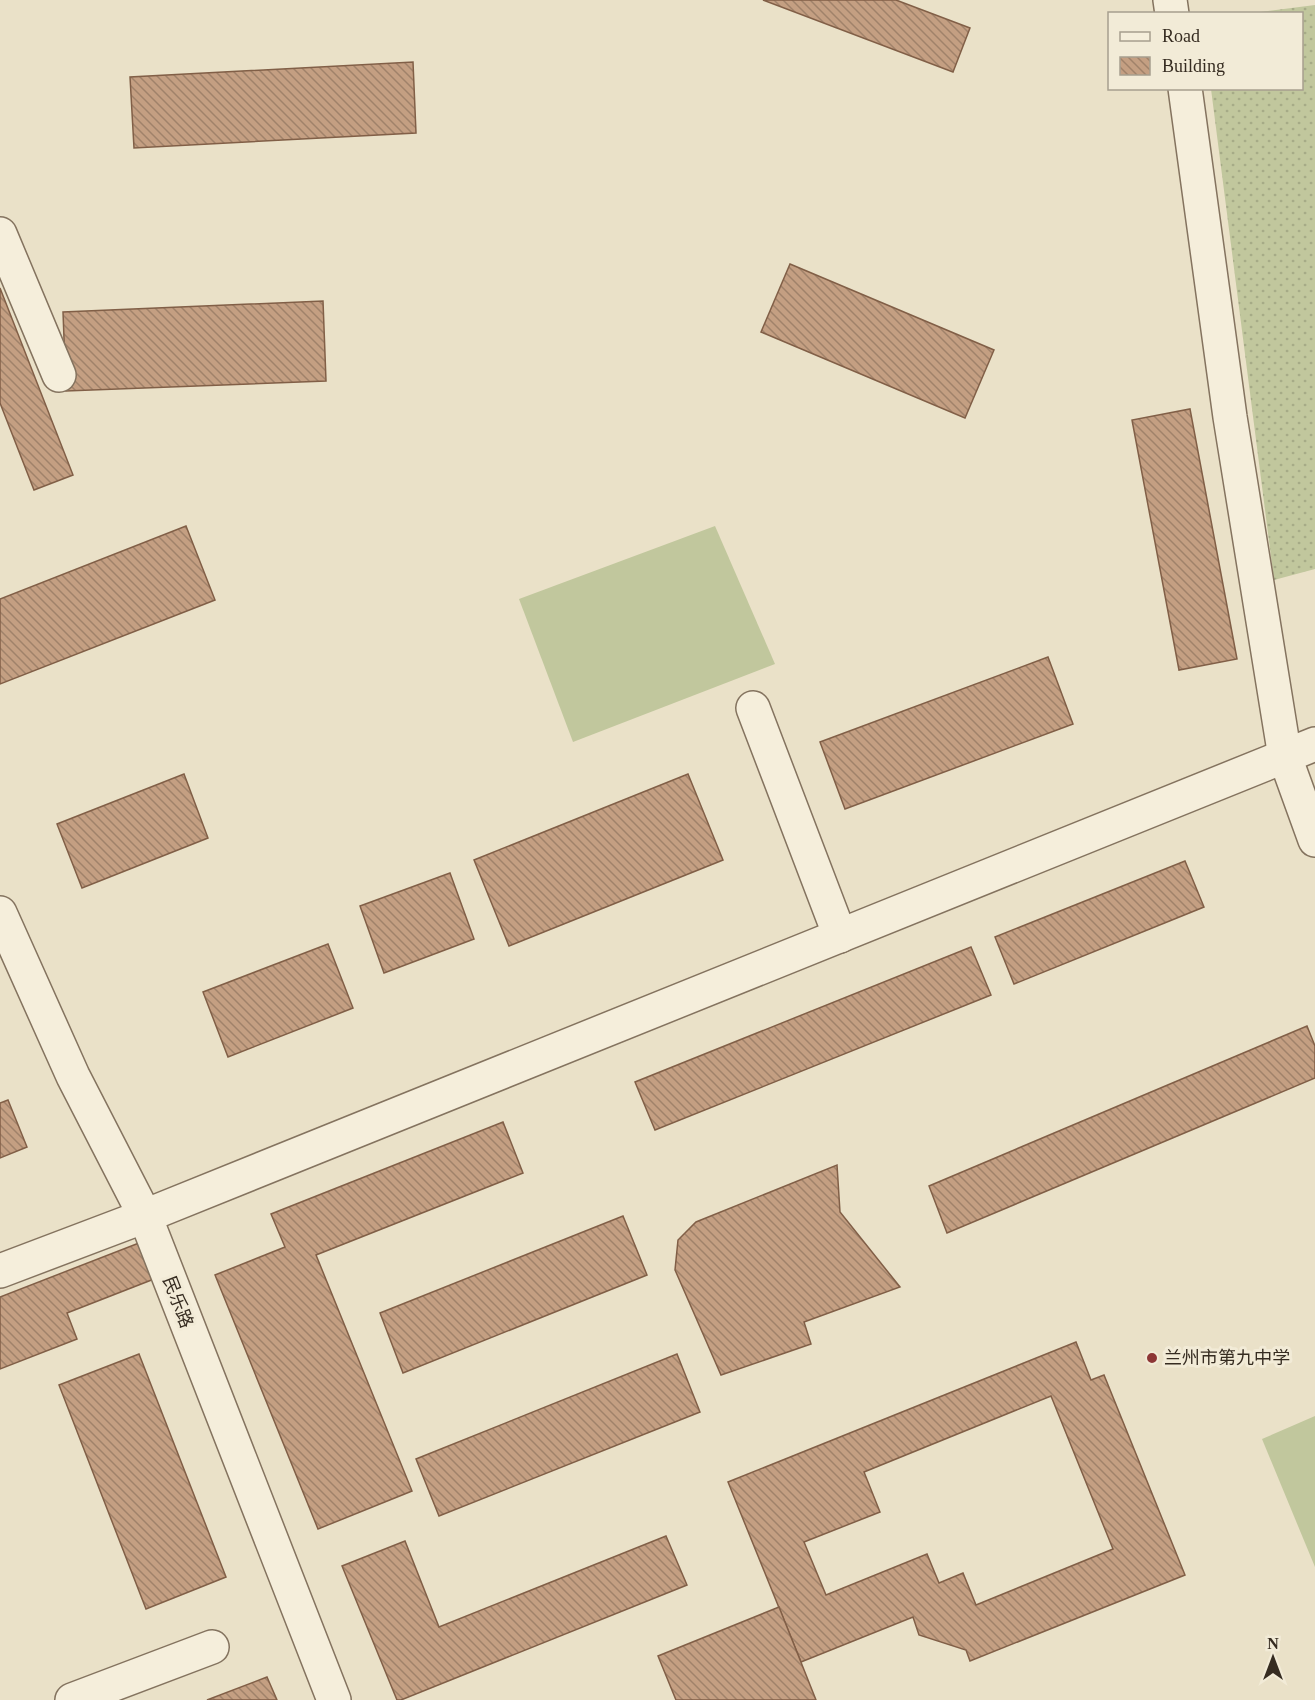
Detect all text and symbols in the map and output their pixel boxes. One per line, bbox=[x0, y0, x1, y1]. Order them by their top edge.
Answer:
legend bbox=[1108, 12, 1303, 90]
text: Road bbox=[1162, 26, 1200, 46]
text: Building bbox=[1162, 56, 1225, 76]
street label: 民乐路 bbox=[159, 1273, 197, 1331]
place label: 兰州市第九中学 bbox=[1164, 1348, 1290, 1368]
marker: 兰州市第九中学 bbox=[1145, 1351, 1159, 1365]
north arrow bbox=[1243, 1628, 1303, 1688]
text: N bbox=[1267, 1635, 1279, 1652]

